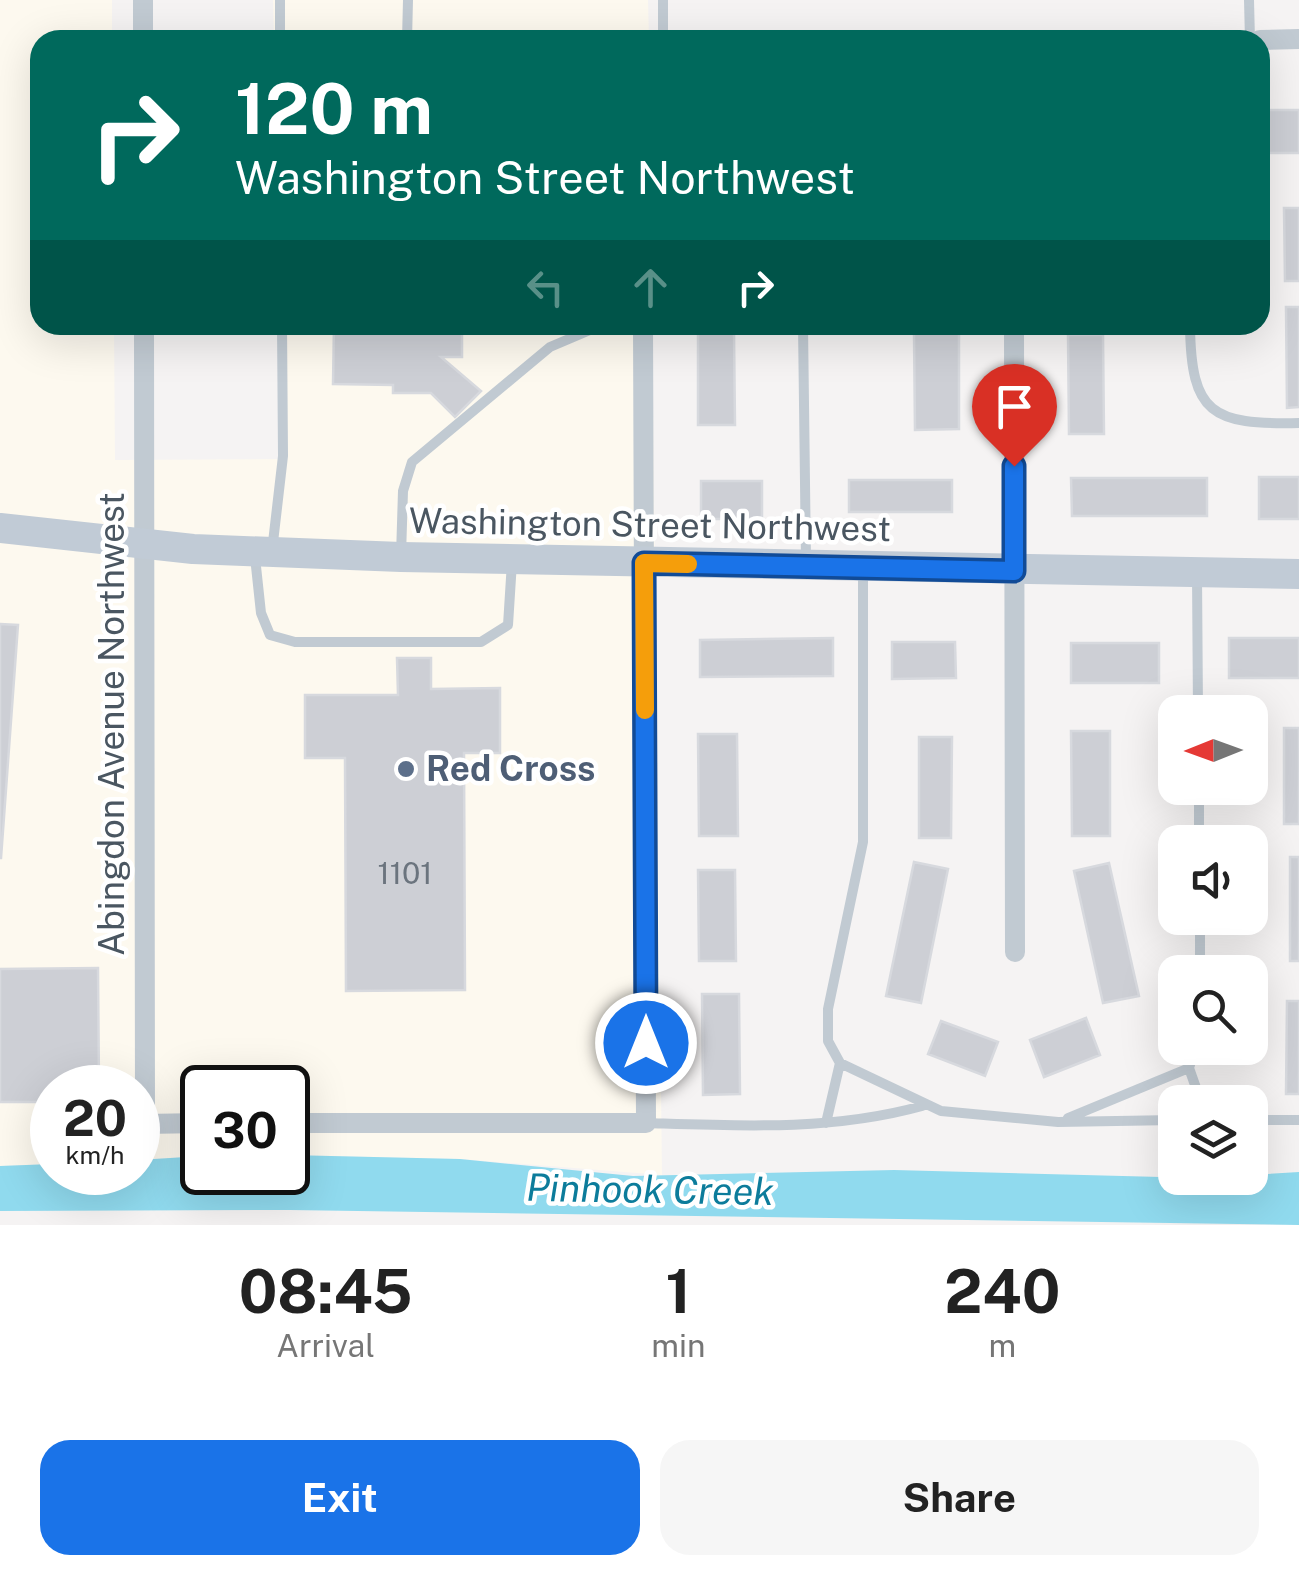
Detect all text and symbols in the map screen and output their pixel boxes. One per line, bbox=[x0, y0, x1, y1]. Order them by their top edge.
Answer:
text: 120 m bbox=[235, 67, 433, 150]
icon: right bbox=[70, 70, 200, 200]
text: Washington Street Northwest bbox=[235, 151, 855, 204]
icon: left bbox=[518, 260, 573, 315]
icon: ahead bbox=[623, 260, 678, 315]
icon: right bbox=[728, 260, 783, 315]
pin bbox=[972, 364, 1057, 467]
icon: arrive bbox=[987, 379, 1042, 434]
street label: Abingdon Avenue Northwest bbox=[91, 492, 132, 956]
street label: Washington Street Northwest bbox=[409, 500, 891, 549]
north arrow bbox=[1158, 695, 1268, 805]
map controls bbox=[1158, 695, 1268, 1195]
place label: Red Cross bbox=[426, 748, 595, 789]
marker: Red Cross bbox=[395, 758, 417, 780]
button: sound bbox=[1158, 825, 1268, 935]
house number: 1101 bbox=[378, 855, 433, 891]
button: search bbox=[1158, 955, 1268, 1065]
position arrow bbox=[594, 991, 698, 1095]
speed limit sign: 30 bbox=[180, 1065, 310, 1195]
button: layers bbox=[1158, 1085, 1268, 1195]
text: 20 bbox=[63, 1088, 127, 1147]
text: km/h bbox=[66, 1140, 124, 1170]
water label: Pinhook Creek bbox=[526, 1165, 775, 1214]
text: 08:45 bbox=[239, 1256, 413, 1327]
text: 1 bbox=[666, 1256, 691, 1327]
text: 240 bbox=[944, 1256, 1060, 1327]
text: Arrival bbox=[276, 1327, 375, 1364]
text: min bbox=[651, 1327, 706, 1364]
text: m bbox=[988, 1327, 1016, 1364]
button: Exit bbox=[40, 1440, 640, 1555]
button: Share bbox=[660, 1440, 1259, 1555]

